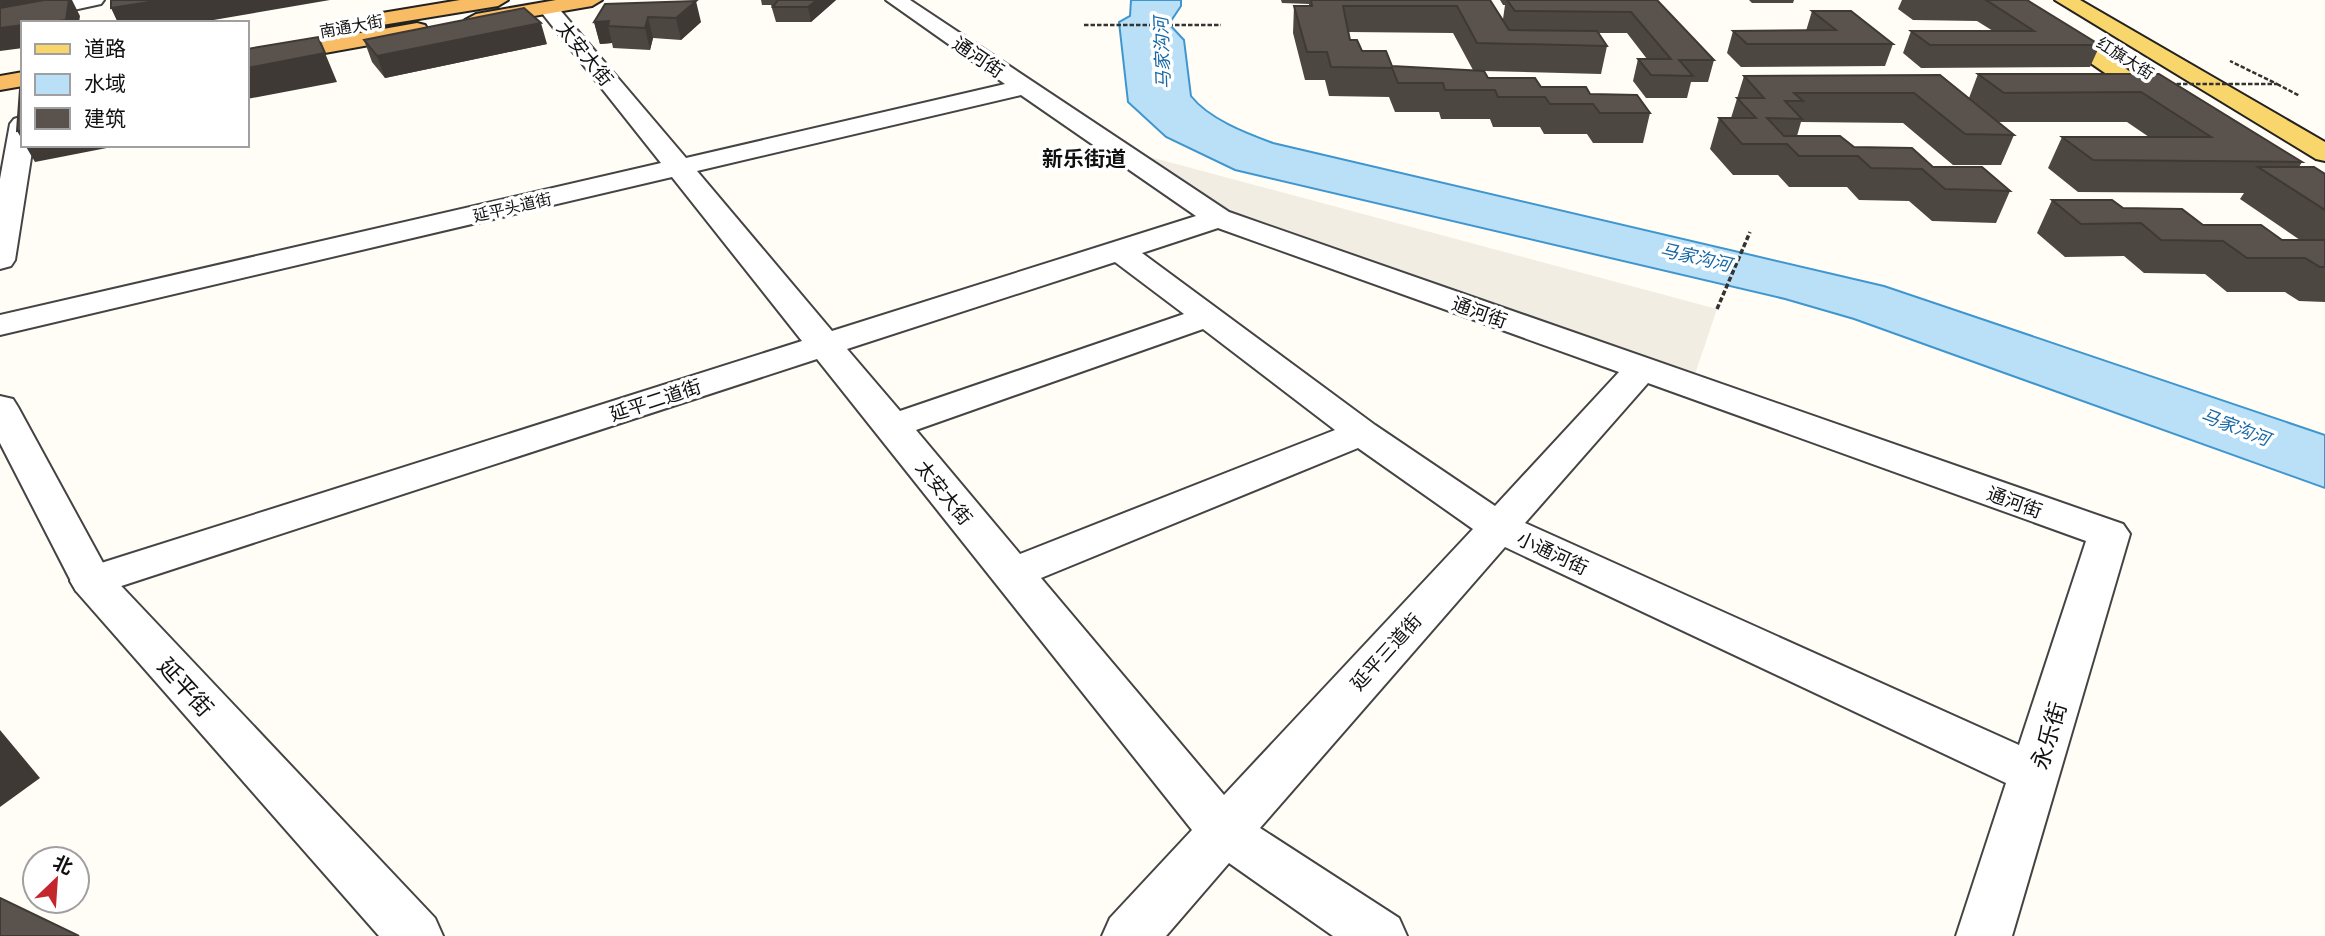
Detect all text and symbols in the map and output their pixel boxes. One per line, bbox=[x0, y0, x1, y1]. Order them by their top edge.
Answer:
street label: 南通大街 bbox=[317, 8, 385, 42]
water label: 马家沟河 bbox=[1146, 14, 1176, 89]
street label: 太安大街 bbox=[551, 15, 621, 91]
legend bbox=[21, 21, 248, 147]
street label: 通河街 bbox=[948, 28, 1010, 84]
street label: 红旗大街 bbox=[2092, 30, 2160, 84]
text: 道路 bbox=[84, 31, 126, 62]
text: 水域 bbox=[84, 66, 126, 97]
text: 建筑 bbox=[84, 101, 126, 132]
district label: 新乐街道 bbox=[1042, 141, 1126, 172]
street label: 延平头道街 bbox=[470, 185, 554, 227]
water label: 马家沟河 bbox=[1658, 235, 1737, 278]
street label: 通河街 bbox=[1448, 288, 1512, 334]
street label: 延平二道街 bbox=[605, 371, 705, 427]
water label: 马家沟河 bbox=[2198, 400, 2277, 453]
street label: 太安大街 bbox=[910, 454, 980, 530]
street label: 通河街 bbox=[1983, 478, 2047, 524]
street label: 小通河街 bbox=[1513, 523, 1593, 581]
street label: 延平三道街 bbox=[1343, 606, 1427, 696]
street label: 延平街 bbox=[151, 649, 223, 723]
street label: 永乐街 bbox=[2021, 697, 2073, 773]
north arrow bbox=[21, 845, 91, 915]
text: 北 bbox=[49, 847, 78, 880]

